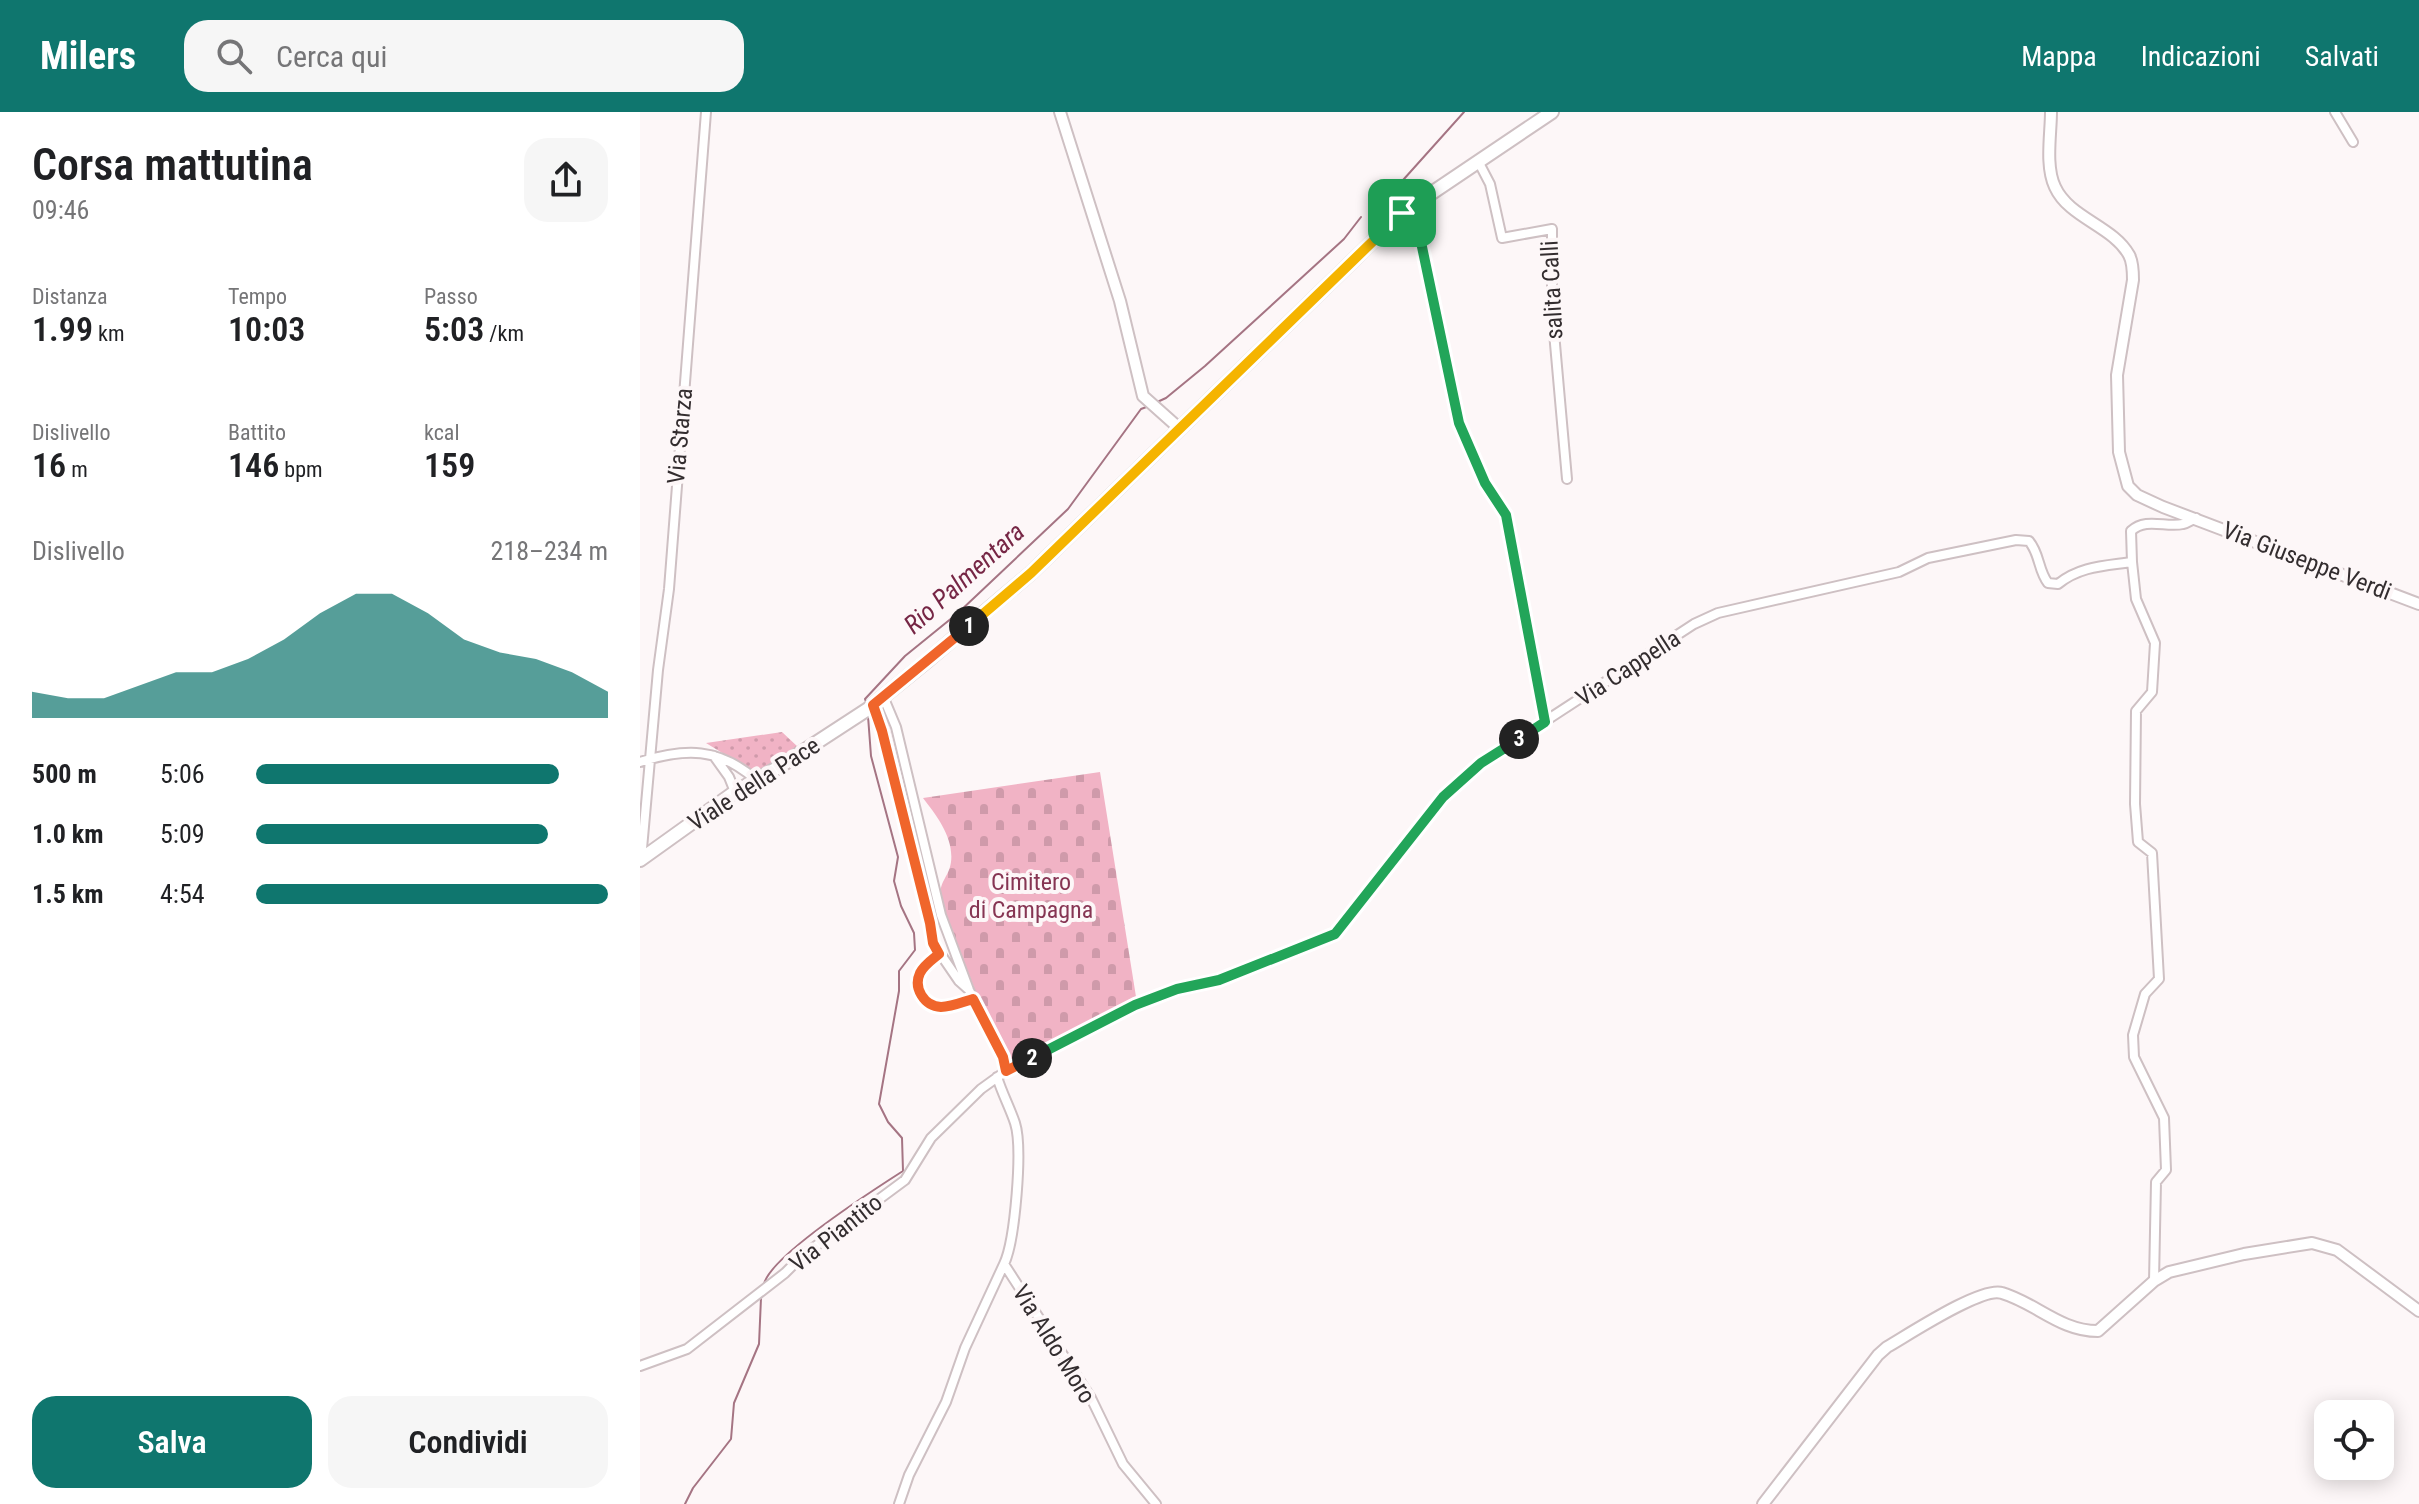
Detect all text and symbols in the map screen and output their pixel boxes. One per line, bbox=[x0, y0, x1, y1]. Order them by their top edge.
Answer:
search box bbox=[184, 20, 744, 92]
text: Milers bbox=[40, 34, 136, 78]
icon: search bbox=[212, 34, 256, 78]
text: Cerca qui bbox=[276, 39, 387, 74]
text: Mappa bbox=[2021, 40, 2097, 73]
text: Indicazioni bbox=[2141, 40, 2261, 73]
text: Salvati bbox=[2305, 40, 2379, 73]
button: share bbox=[524, 138, 608, 222]
text: Corsa mattutina bbox=[32, 139, 313, 191]
pin bbox=[1368, 179, 1436, 247]
icon: arrive bbox=[1380, 191, 1424, 235]
text: 09:46 bbox=[32, 195, 89, 225]
street label: salita Calli bbox=[1535, 240, 1569, 340]
text: Distanza bbox=[32, 284, 108, 309]
text: Tempo bbox=[228, 284, 287, 309]
text: Passo bbox=[424, 284, 478, 309]
text: 1.99 bbox=[32, 309, 93, 349]
text: 10:03 bbox=[228, 309, 305, 349]
text: 5:03 bbox=[424, 309, 484, 349]
text: km bbox=[93, 321, 125, 346]
text: /km bbox=[484, 321, 524, 346]
street label: Via Starza bbox=[662, 387, 698, 485]
text: Dislivello bbox=[32, 420, 110, 445]
text: Battito bbox=[228, 420, 286, 445]
text: kcal bbox=[424, 420, 459, 445]
text: 16 bbox=[32, 445, 66, 485]
text: 146 bbox=[228, 445, 279, 485]
text: 159 bbox=[424, 445, 475, 485]
text: m bbox=[66, 457, 88, 482]
text: bpm bbox=[279, 457, 323, 482]
water label: Rio Palmentara bbox=[898, 516, 1030, 640]
street label: Via Giuseppe Verdi bbox=[2219, 516, 2395, 606]
text: Dislivello bbox=[32, 536, 125, 566]
text: 218–234 m bbox=[491, 536, 608, 566]
pin: 1 bbox=[949, 606, 989, 646]
text: 1 bbox=[963, 613, 975, 638]
street label: Via Cappella bbox=[1571, 624, 1685, 712]
pin: 3 bbox=[1499, 719, 1539, 759]
text: 3 bbox=[1513, 726, 1525, 751]
street label: Viale della Pace bbox=[683, 731, 825, 837]
text: 500 m bbox=[32, 759, 97, 789]
text: 5:06 bbox=[160, 759, 205, 789]
text: 1.0 km bbox=[32, 819, 104, 849]
text: 5:09 bbox=[160, 819, 205, 849]
park label: Cimitero di Campagna bbox=[969, 868, 1093, 924]
text: 1.5 km bbox=[32, 879, 104, 909]
text: 4:54 bbox=[160, 879, 205, 909]
pin: 2 bbox=[1012, 1038, 1052, 1078]
text: 2 bbox=[1026, 1045, 1038, 1070]
street label: Via Piantito bbox=[784, 1188, 888, 1278]
street label: Via Aldo Moro bbox=[1007, 1280, 1101, 1408]
button: Salva bbox=[32, 1396, 312, 1488]
button: Condividi bbox=[328, 1396, 608, 1488]
map controls bbox=[2314, 1400, 2394, 1480]
button: locate bbox=[2314, 1400, 2394, 1480]

